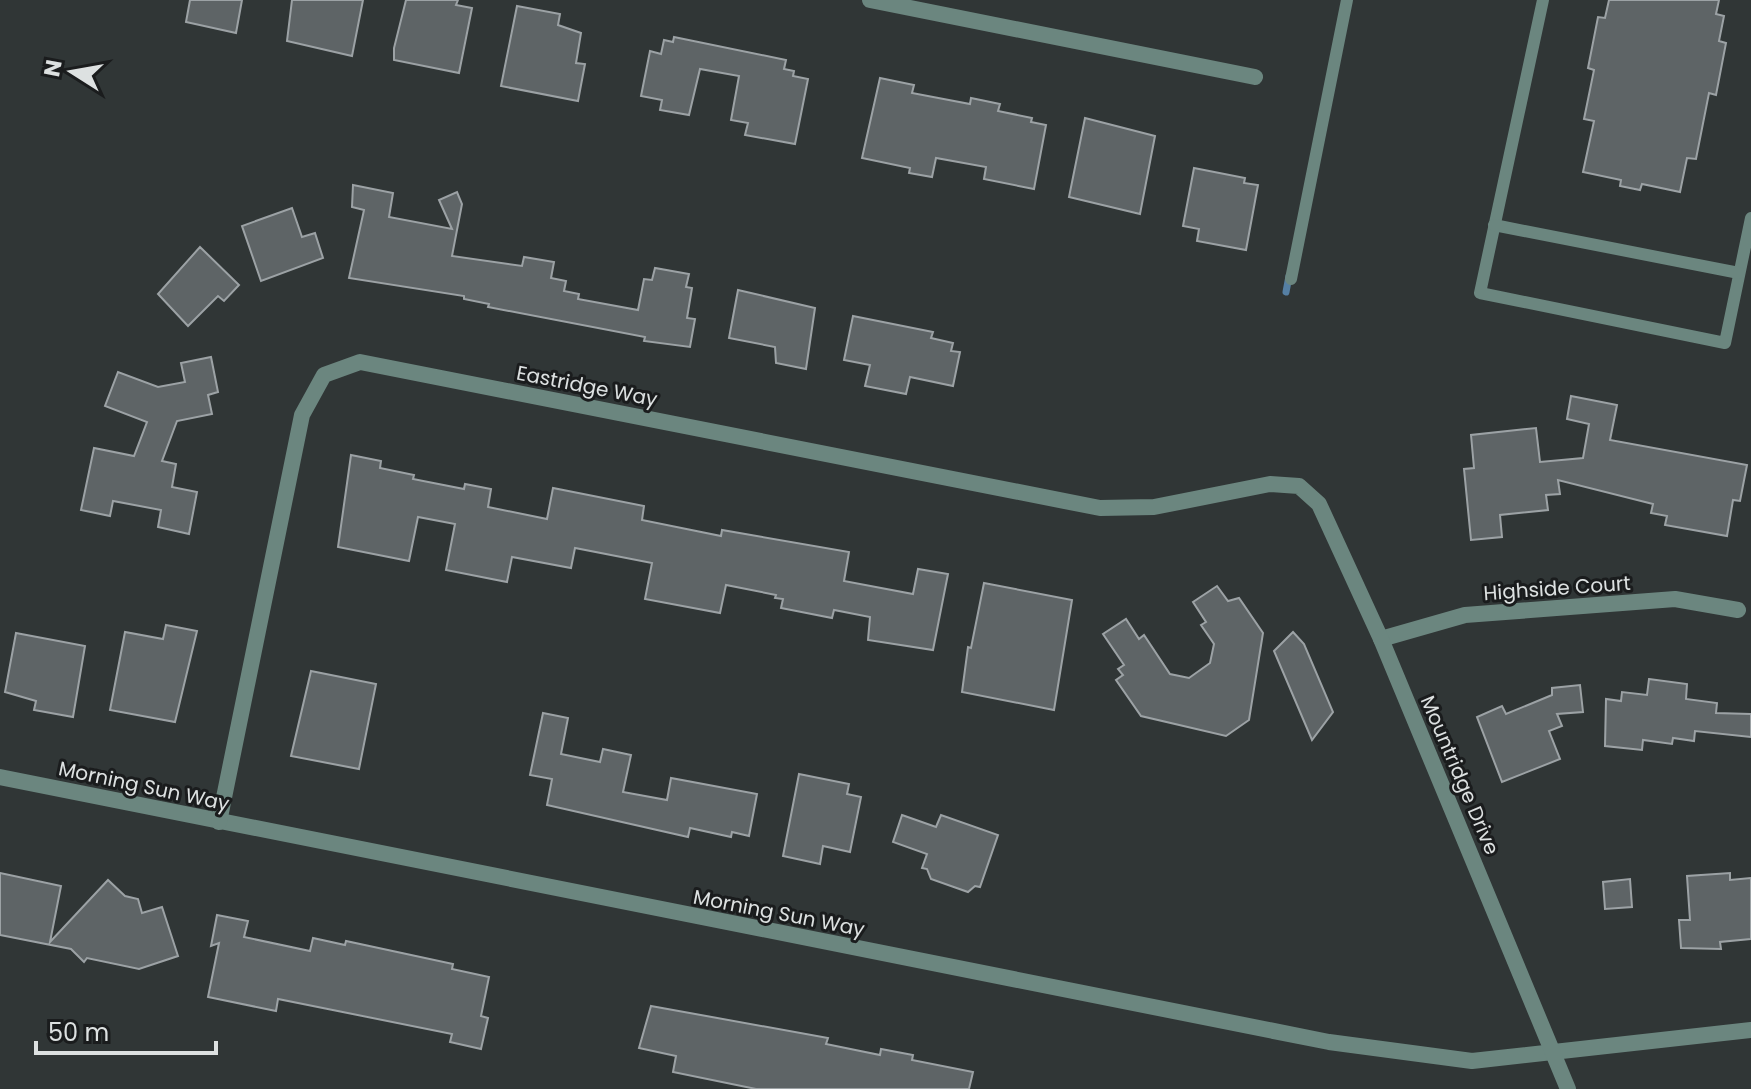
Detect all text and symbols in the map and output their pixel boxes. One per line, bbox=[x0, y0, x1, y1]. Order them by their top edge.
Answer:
north arrow bbox=[32, 32, 112, 112]
text: N bbox=[36, 57, 70, 79]
street label: Eastridge Way bbox=[514, 359, 660, 413]
street label: Highside Court bbox=[1482, 569, 1632, 607]
street label: Mountridge Drive bbox=[1414, 691, 1506, 859]
street label: Morning Sun Way bbox=[56, 754, 232, 818]
street label: Morning Sun Way bbox=[691, 883, 867, 943]
scale bar bbox=[36, 1005, 216, 1055]
text: 50 m bbox=[48, 1016, 109, 1049]

